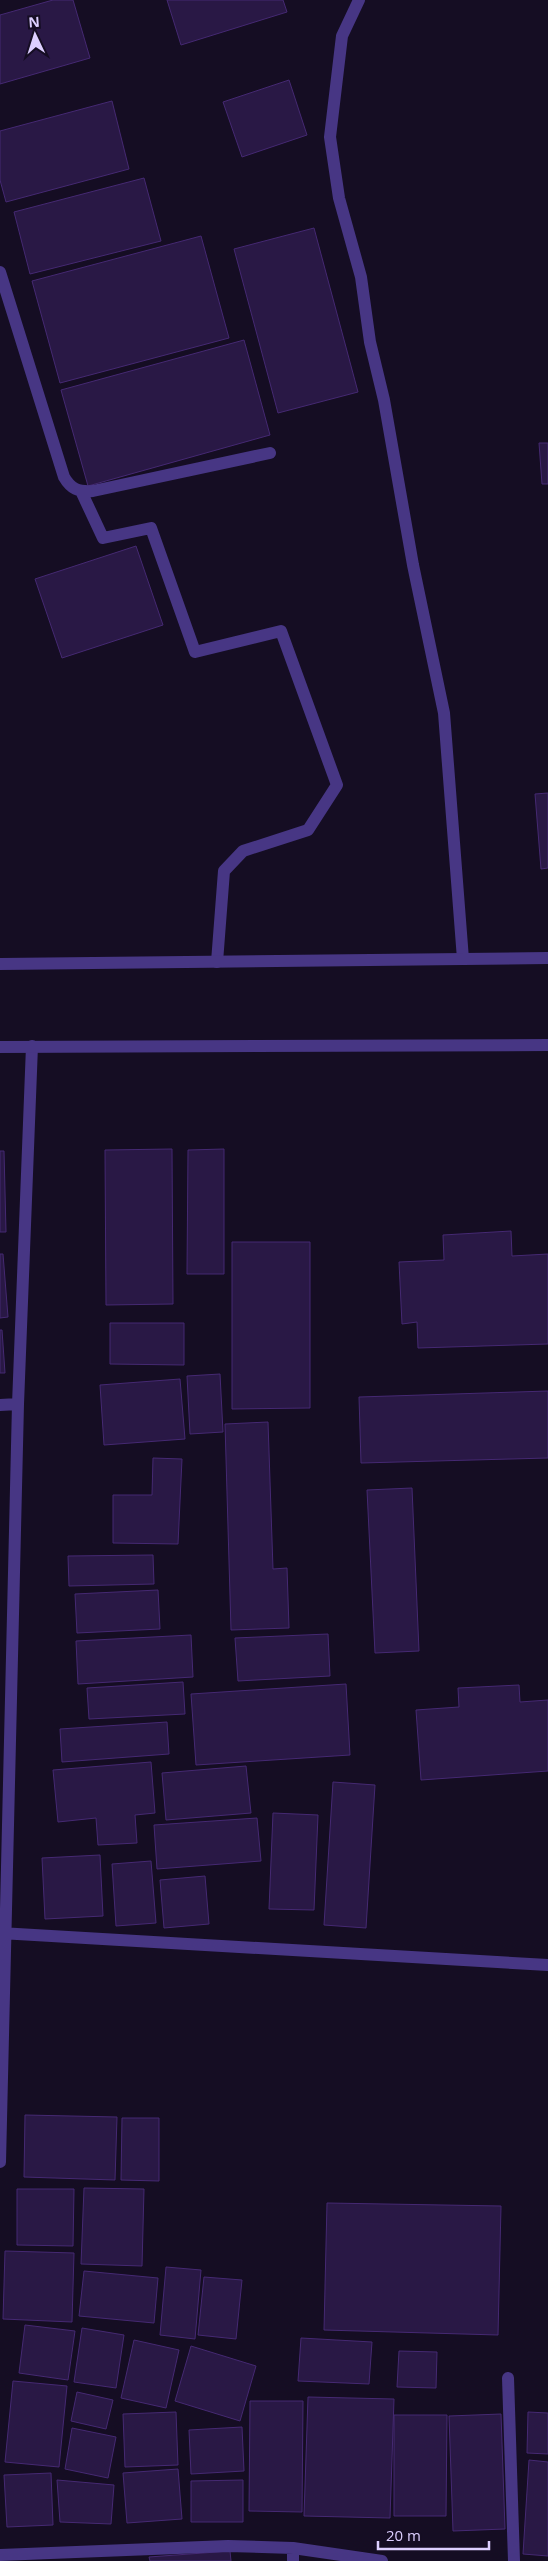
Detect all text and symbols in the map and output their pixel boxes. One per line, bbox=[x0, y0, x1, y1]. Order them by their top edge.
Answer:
north arrow bbox=[10, 10, 60, 60]
text: N bbox=[28, 12, 40, 31]
scale bar bbox=[378, 2518, 489, 2550]
text: 20 m bbox=[386, 2525, 421, 2545]

